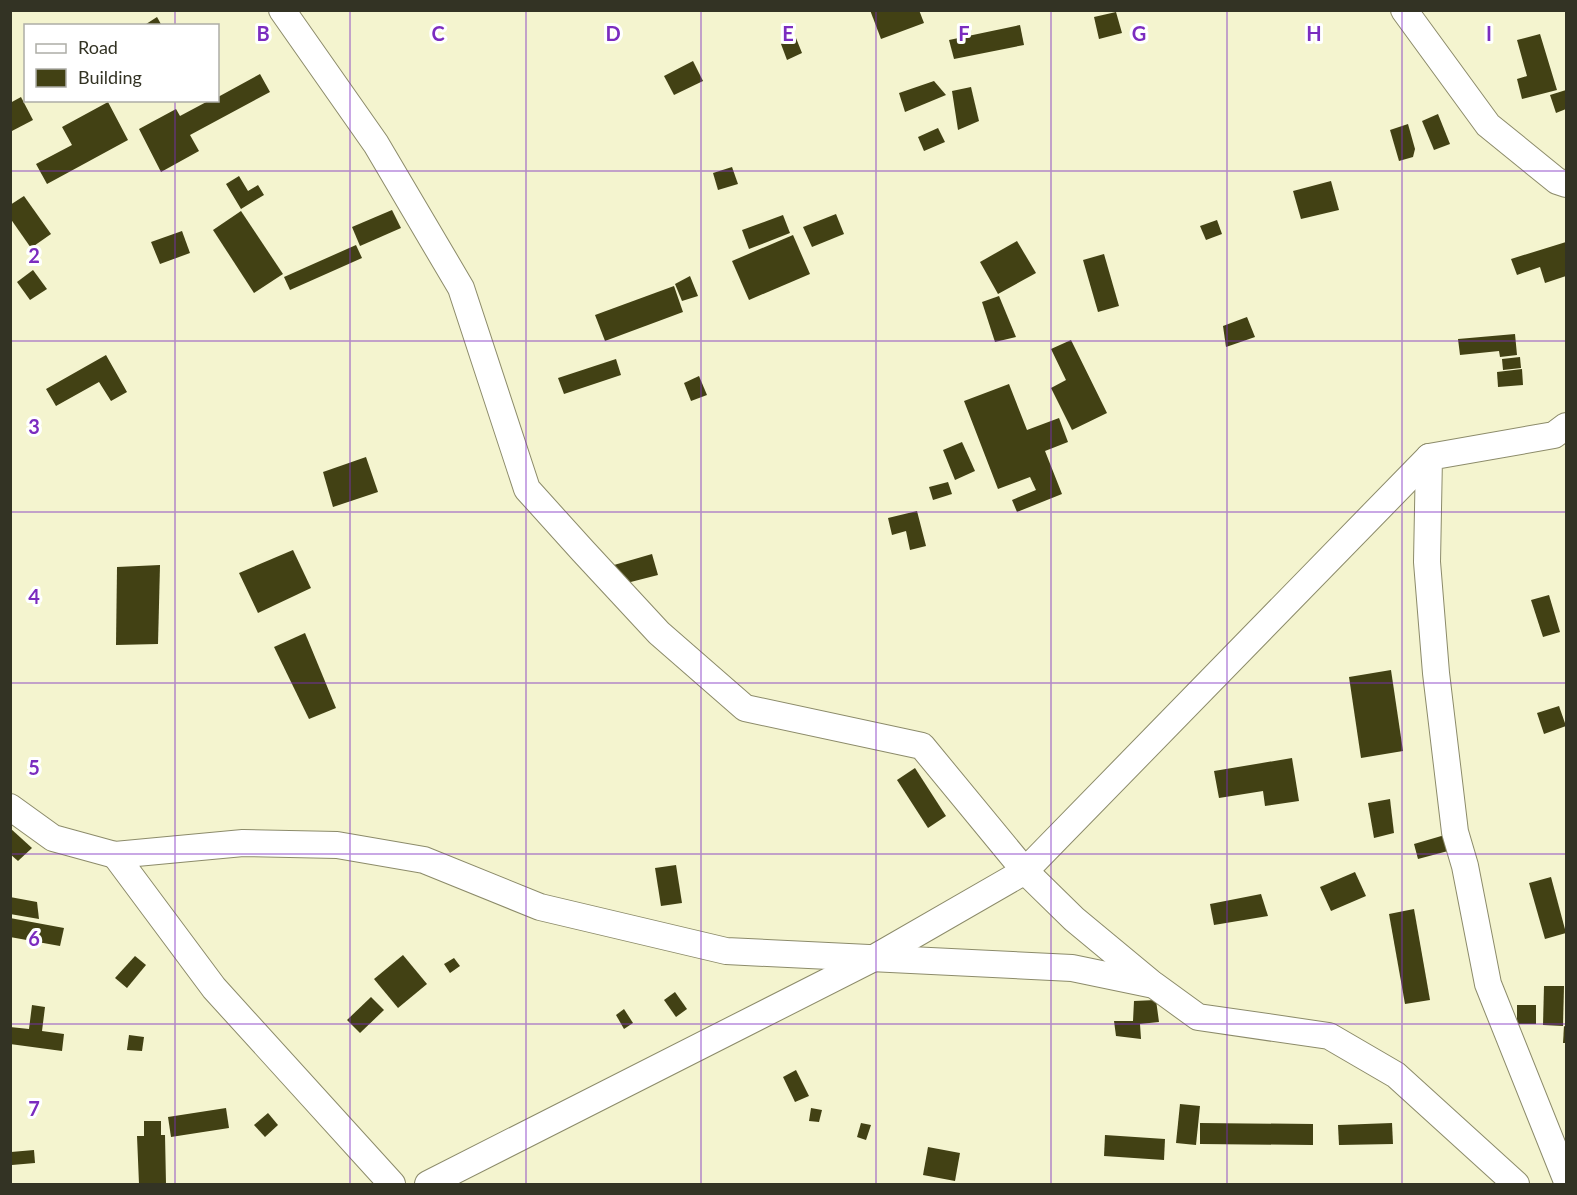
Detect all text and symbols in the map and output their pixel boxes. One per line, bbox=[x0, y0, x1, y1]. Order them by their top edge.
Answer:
text: B bbox=[256, 21, 270, 45]
text: C bbox=[431, 21, 445, 45]
text: D bbox=[605, 21, 621, 45]
text: E bbox=[782, 21, 794, 45]
text: F bbox=[958, 21, 970, 45]
text: G bbox=[1132, 21, 1146, 45]
text: H bbox=[1306, 21, 1322, 45]
text: I bbox=[1486, 21, 1492, 45]
legend bbox=[24, 24, 219, 102]
text: Road bbox=[78, 36, 118, 58]
text: Building bbox=[78, 66, 142, 88]
text: 2 bbox=[28, 243, 40, 267]
text: 3 bbox=[28, 414, 40, 438]
text: 4 bbox=[28, 584, 40, 608]
text: 5 bbox=[28, 755, 40, 779]
text: 6 bbox=[28, 926, 40, 950]
text: 7 bbox=[28, 1096, 40, 1120]

